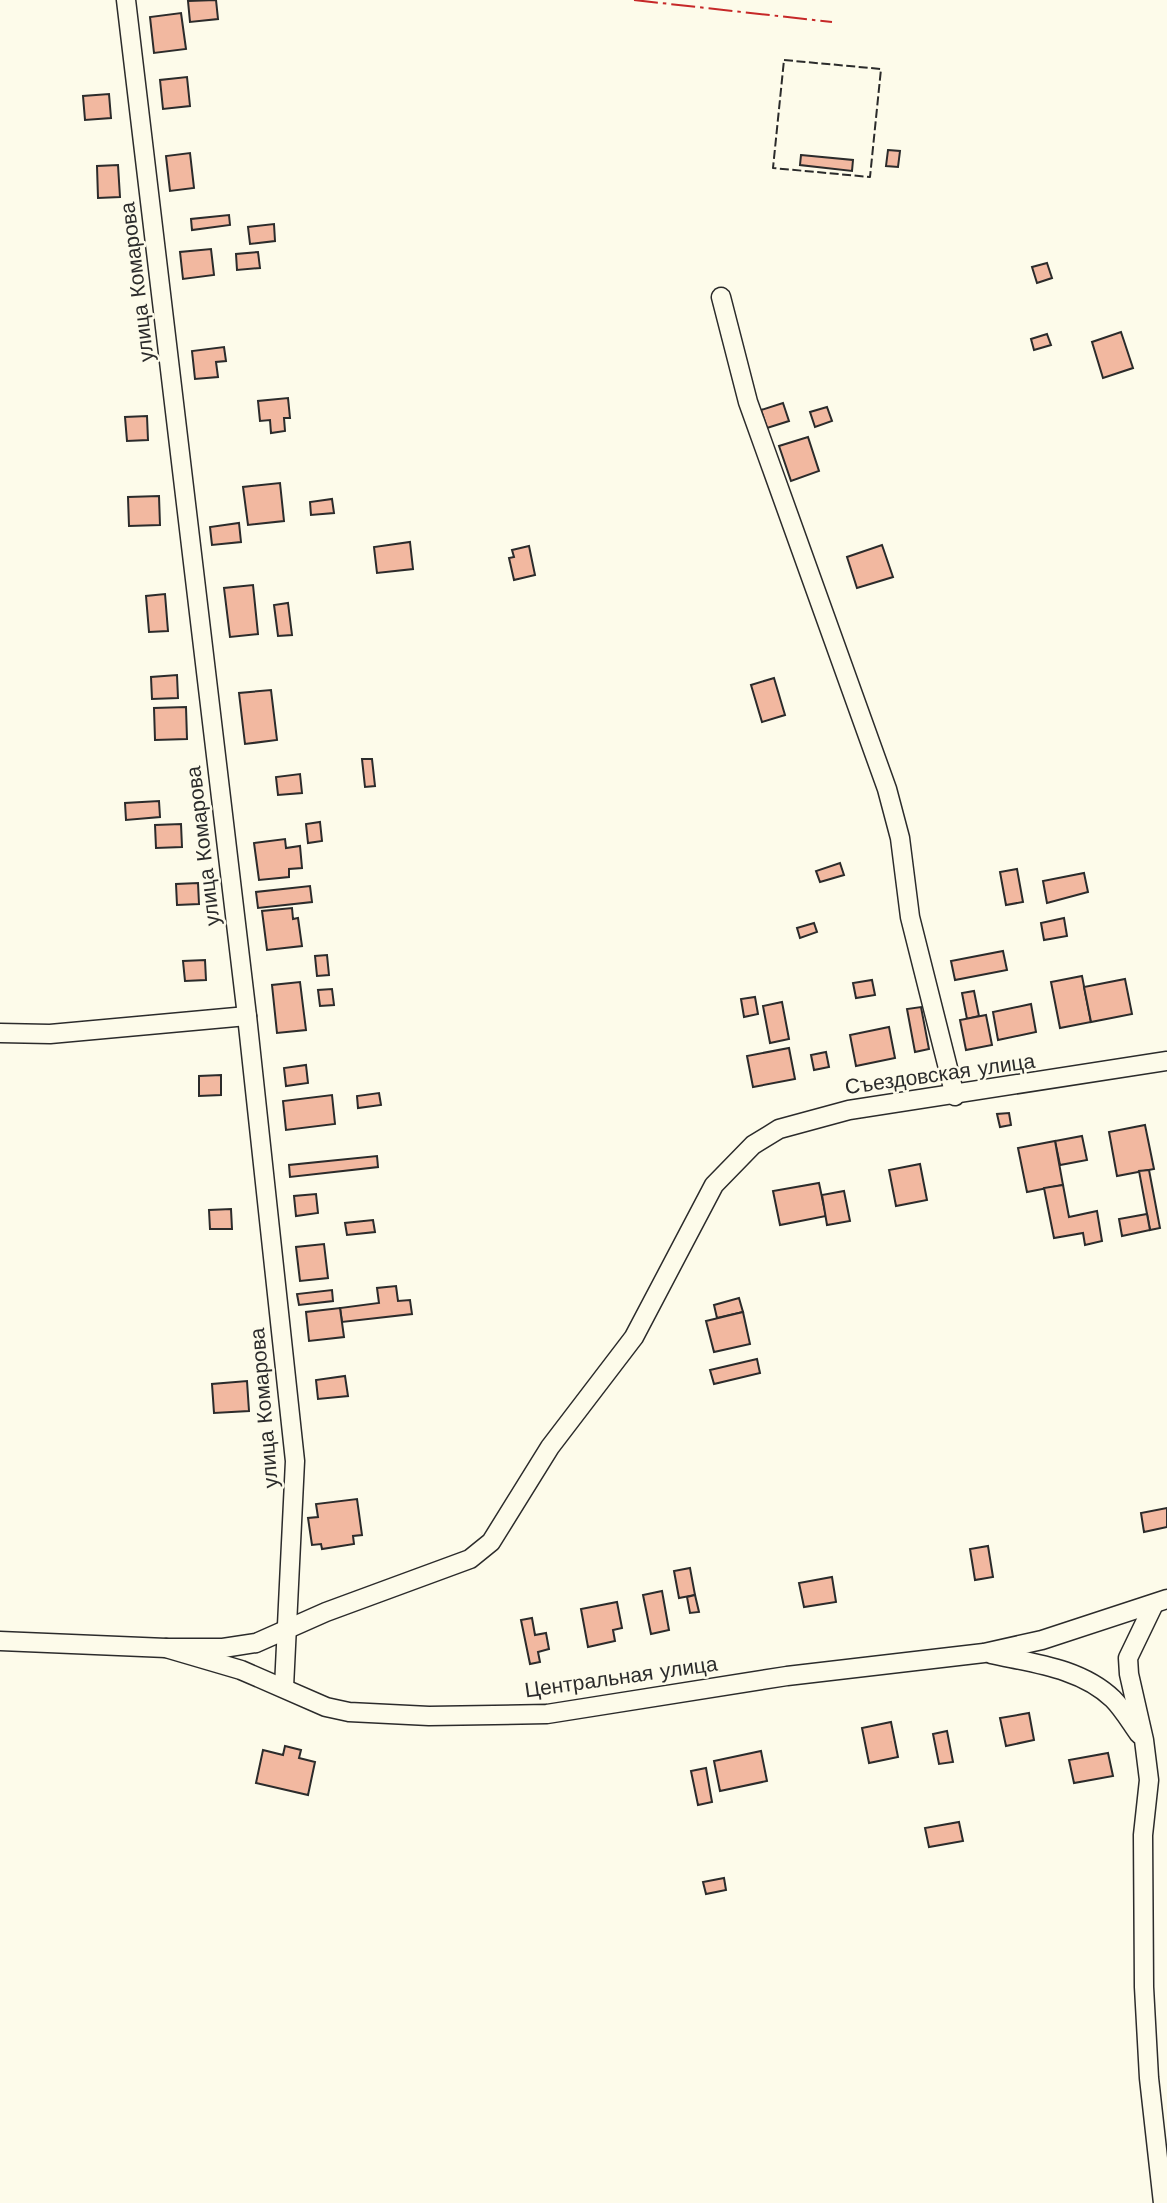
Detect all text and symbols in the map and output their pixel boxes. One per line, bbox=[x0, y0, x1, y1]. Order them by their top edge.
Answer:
street label: улица Комарова bbox=[114, 200, 159, 363]
street label: улица Комарова bbox=[180, 764, 225, 927]
street label: Съездовская улица bbox=[843, 1048, 1037, 1099]
street label: улица Комарова bbox=[244, 1327, 283, 1489]
street label: Центральная улица bbox=[523, 1651, 719, 1702]

